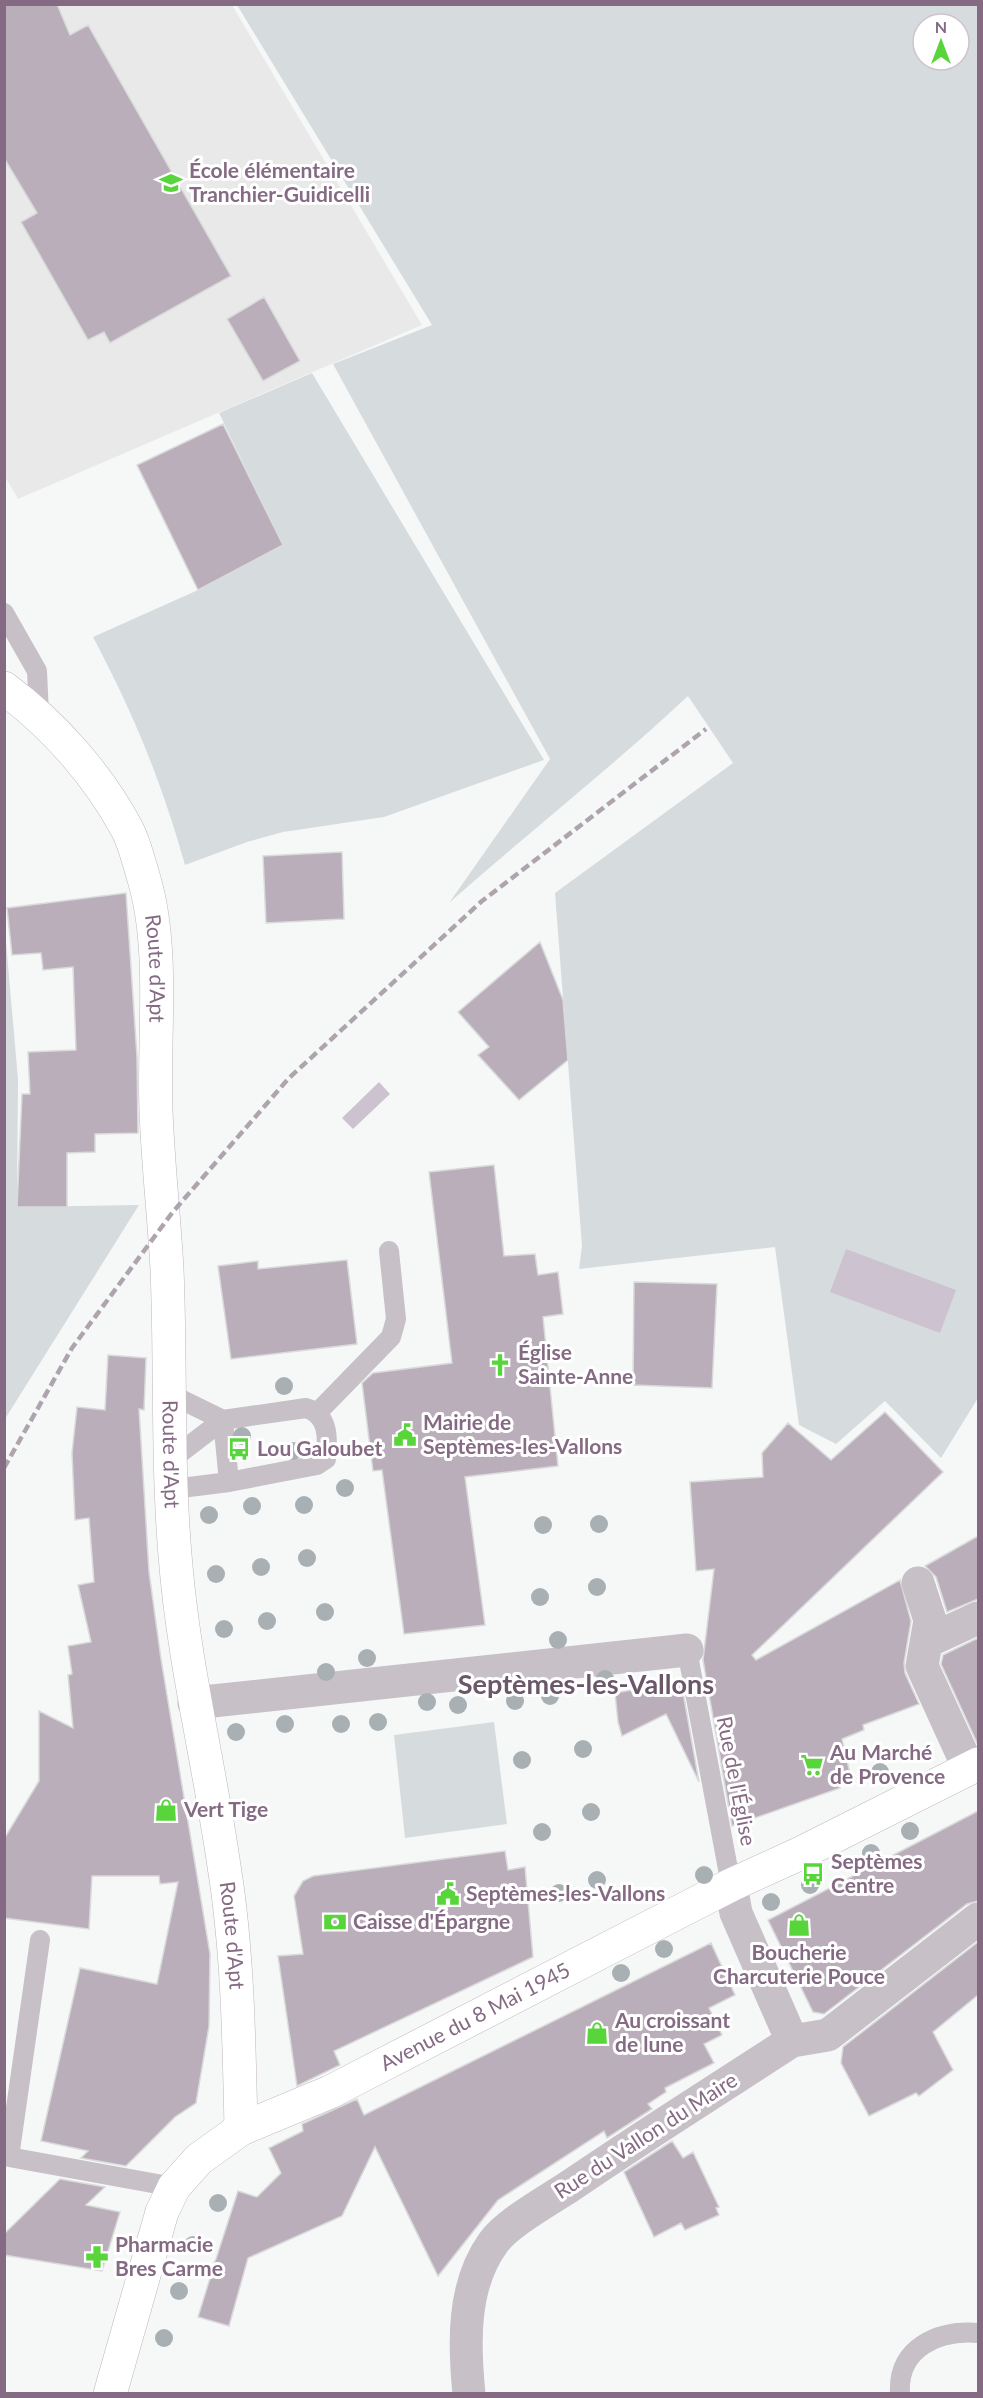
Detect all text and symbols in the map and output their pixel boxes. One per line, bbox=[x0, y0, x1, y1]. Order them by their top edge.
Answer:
north arrow bbox=[911, 12, 971, 72]
text: N bbox=[935, 17, 947, 36]
place label: École élémentaire Tranchier-Guidicelli bbox=[189, 157, 370, 206]
school or university icon: École élémentaire Tranchier-Guidicelli bbox=[158, 170, 184, 196]
street label: Route d'Apt bbox=[141, 913, 171, 1023]
place label: Église Sainte-Anne bbox=[518, 1339, 633, 1388]
church icon: Église Sainte-Anne bbox=[487, 1352, 513, 1378]
street label: Route d'Apt bbox=[158, 1400, 186, 1509]
place label: Mairie de Septèmes-les-Vallons bbox=[423, 1409, 622, 1458]
public building icon: Mairie de Septèmes-les-Vallons bbox=[392, 1422, 418, 1448]
place label: Lou Galoubet bbox=[257, 1435, 382, 1460]
bus stop icon: Lou Galoubet bbox=[226, 1436, 252, 1462]
district label: Septèmes-les-Vallons bbox=[458, 1667, 714, 1700]
street label: Rue de l'Église bbox=[713, 1714, 762, 1848]
place label: Au Marché de Provence bbox=[829, 1739, 945, 1788]
supermarket icon: Au Marché de Provence bbox=[799, 1752, 825, 1778]
place label: Vert Tige bbox=[183, 1796, 268, 1821]
shop icon: Vert Tige bbox=[153, 1797, 179, 1823]
place label: Septèmes Centre bbox=[831, 1848, 922, 1897]
bus stop icon: Septèmes Centre bbox=[800, 1861, 826, 1887]
street label: Route d'Apt bbox=[215, 1880, 251, 1991]
place label: Septèmes-les-Vallons bbox=[466, 1880, 665, 1905]
public building icon: Septèmes-les-Vallons bbox=[435, 1881, 461, 1907]
place label: Caisse d'Épargne bbox=[353, 1908, 510, 1933]
bank icon: Caisse d'Épargne bbox=[322, 1909, 348, 1935]
shop icon: Boucherie Charcuterie Pouce bbox=[786, 1912, 812, 1938]
place label: Boucherie Charcuterie Pouce bbox=[713, 1939, 885, 1988]
street label: Avenue du 8 Mai 1945 bbox=[375, 1956, 574, 2075]
place label: Au croissant de lune bbox=[614, 2007, 730, 2056]
shop icon: Au croissant de lune bbox=[584, 2020, 610, 2046]
street label: Rue du Vallon du Maire bbox=[549, 2066, 741, 2203]
place label: Pharmacie Bres Carme bbox=[115, 2231, 223, 2280]
pharmacy icon: Pharmacie Bres Carme bbox=[84, 2244, 110, 2270]

